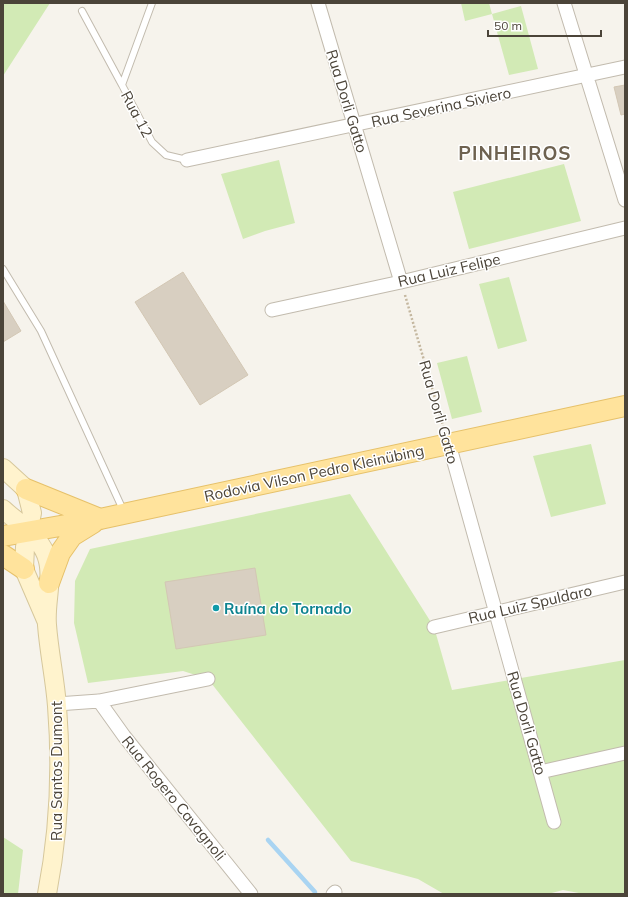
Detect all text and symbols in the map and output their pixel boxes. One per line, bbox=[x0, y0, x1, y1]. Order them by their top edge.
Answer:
scale bar bbox=[488, 12, 601, 38]
text: 50 m bbox=[494, 18, 522, 33]
street label: Rua Dorli Gatto bbox=[322, 47, 372, 155]
street label: Rua Severina Siviero bbox=[369, 83, 513, 131]
street label: Rua 12 bbox=[117, 87, 157, 141]
district label: PINHEIROS bbox=[458, 141, 572, 165]
street label: Rua Luiz Felipe bbox=[396, 249, 502, 291]
street label: Rua Dorli Gatto bbox=[415, 358, 463, 466]
street label: Rodovia Vilson Pedro Kleinübing bbox=[202, 440, 426, 506]
street label: Rua Luiz Spuldaro bbox=[466, 581, 594, 627]
place label: Ruína do Tornado bbox=[224, 599, 352, 618]
marker: Ruína do Tornado bbox=[211, 603, 221, 613]
street label: Rua Dorli Gatto bbox=[503, 669, 551, 777]
street label: Rua Santos Dumont bbox=[47, 701, 66, 841]
street label: Rua Rogero Cavagnoli bbox=[118, 732, 230, 864]

